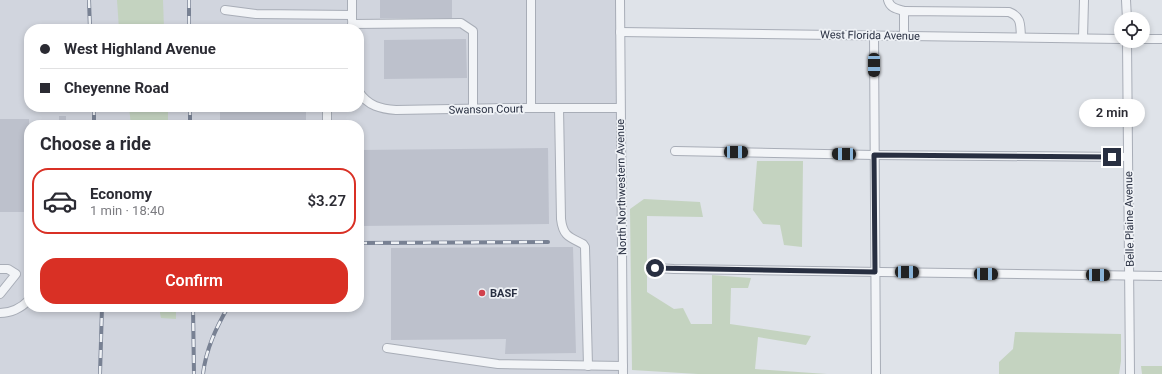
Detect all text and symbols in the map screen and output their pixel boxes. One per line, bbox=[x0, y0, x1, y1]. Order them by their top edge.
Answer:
map controls bbox=[1114, 12, 1150, 48]
button: locate bbox=[1114, 12, 1150, 48]
street label: West Florida Avenue bbox=[820, 28, 920, 43]
text: West Highland Avenue bbox=[64, 40, 216, 58]
car bbox=[868, 53, 880, 77]
text: Cheyenne Road bbox=[64, 79, 169, 97]
callout: 2 min bbox=[1079, 99, 1145, 127]
street label: Swanson Court bbox=[449, 102, 524, 117]
text: 2 min bbox=[1096, 105, 1128, 120]
street label: North Northwestern Avenue bbox=[614, 119, 629, 255]
text: Choose a ride bbox=[40, 133, 151, 154]
car bbox=[724, 146, 748, 158]
car bbox=[832, 148, 856, 160]
route end bbox=[1103, 148, 1121, 166]
street label: Belle Plaine Avenue bbox=[1122, 171, 1137, 267]
icon: car bbox=[42, 183, 78, 219]
text: Economy bbox=[90, 185, 152, 203]
text: $3.27 bbox=[307, 192, 346, 210]
text: 1 min · 18:40 bbox=[90, 203, 165, 218]
button: Confirm bbox=[40, 258, 348, 304]
route start bbox=[646, 259, 664, 277]
car bbox=[895, 266, 919, 278]
car bbox=[974, 268, 998, 280]
car bbox=[1086, 269, 1110, 281]
place label: BASF bbox=[490, 287, 517, 300]
marker: BASF bbox=[477, 288, 487, 298]

